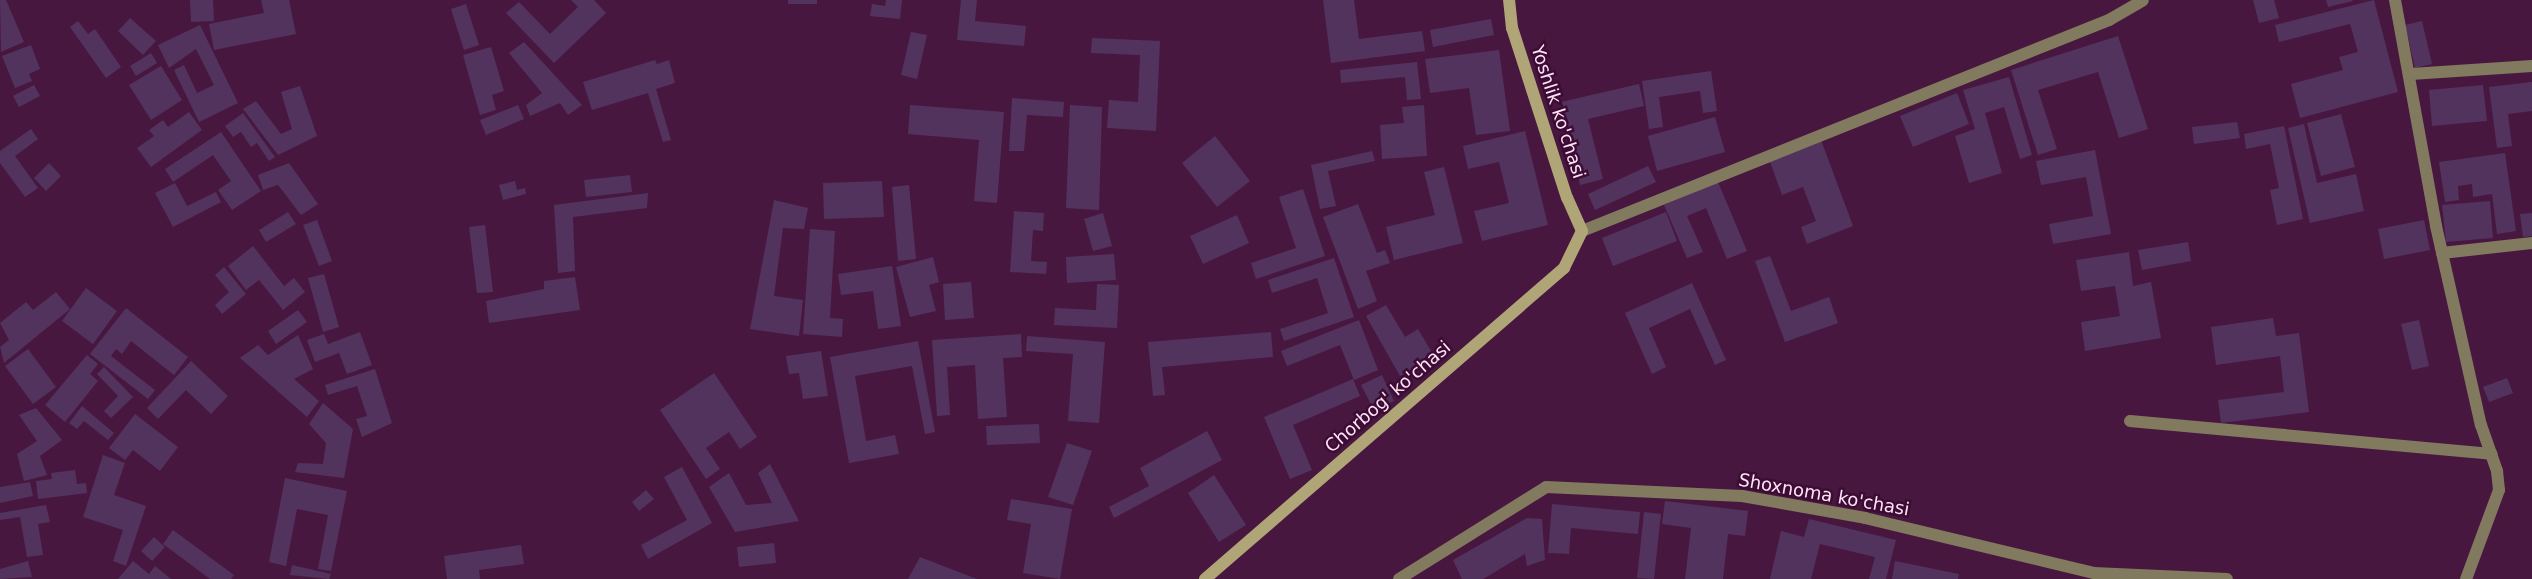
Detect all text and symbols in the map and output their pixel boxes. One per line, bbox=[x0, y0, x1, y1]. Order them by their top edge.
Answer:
street label: Yoshlik ko'chasi bbox=[1526, 43, 1590, 181]
street label: Chorbog' ko'chasi bbox=[1321, 337, 1455, 457]
street label: Shoxnoma ko'chasi bbox=[1737, 469, 1911, 521]

